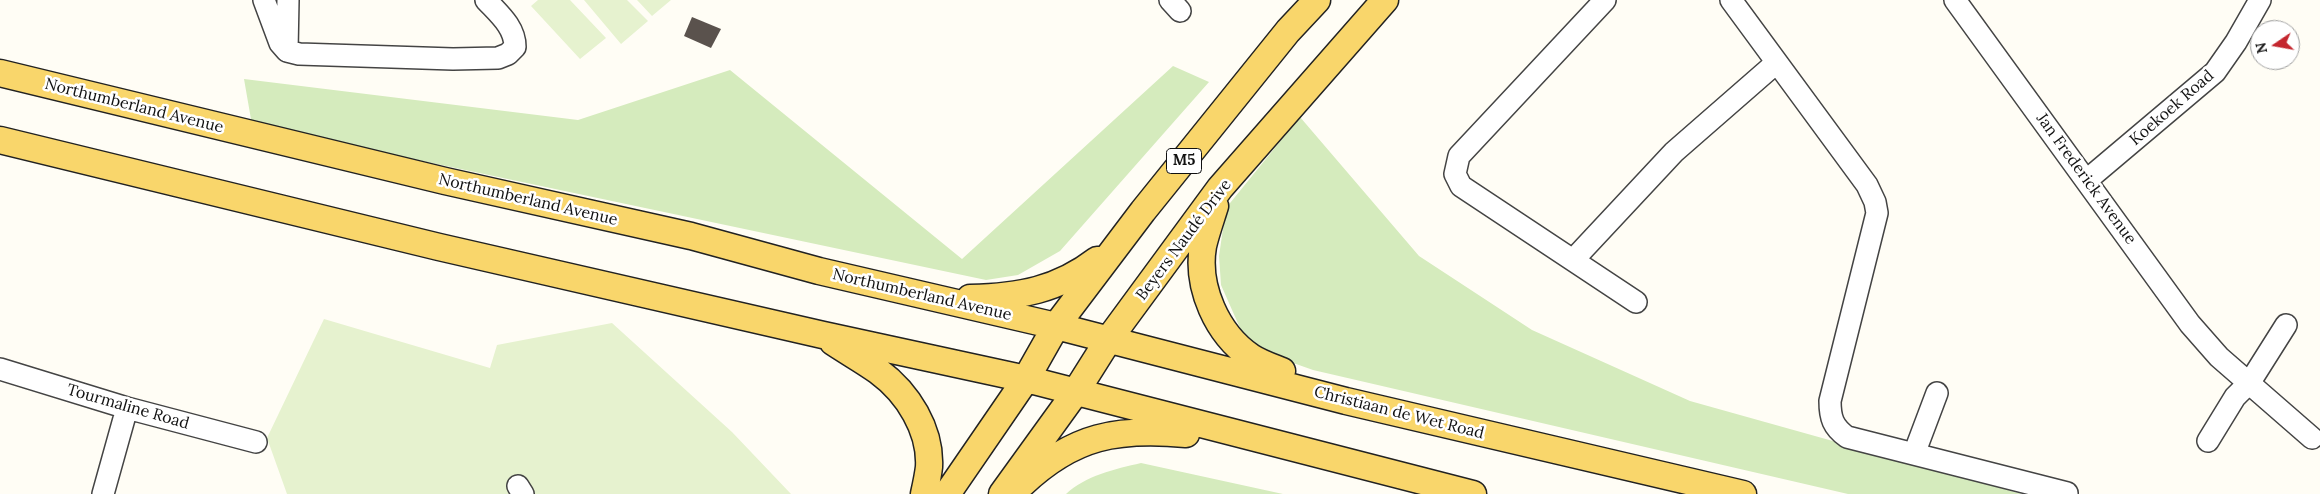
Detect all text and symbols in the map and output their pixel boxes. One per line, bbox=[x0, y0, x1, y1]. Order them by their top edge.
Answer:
north arrow bbox=[2250, 20, 2300, 70]
text: N bbox=[2251, 41, 2271, 55]
street label: Koekoek Road bbox=[2126, 66, 2218, 150]
street label: Northumberland Avenue bbox=[43, 75, 225, 137]
street label: Jan Frederick Avenue bbox=[2032, 110, 2140, 248]
road number: M5 bbox=[1166, 148, 1202, 174]
street label: Northumberland Avenue bbox=[437, 170, 619, 230]
street label: Beyers Naudé Drive bbox=[1132, 176, 1236, 304]
street label: Northumberland Avenue bbox=[831, 265, 1013, 325]
street label: Tourmaline Road bbox=[65, 380, 191, 434]
street label: Christiaan de Wet Road bbox=[1312, 383, 1486, 443]

